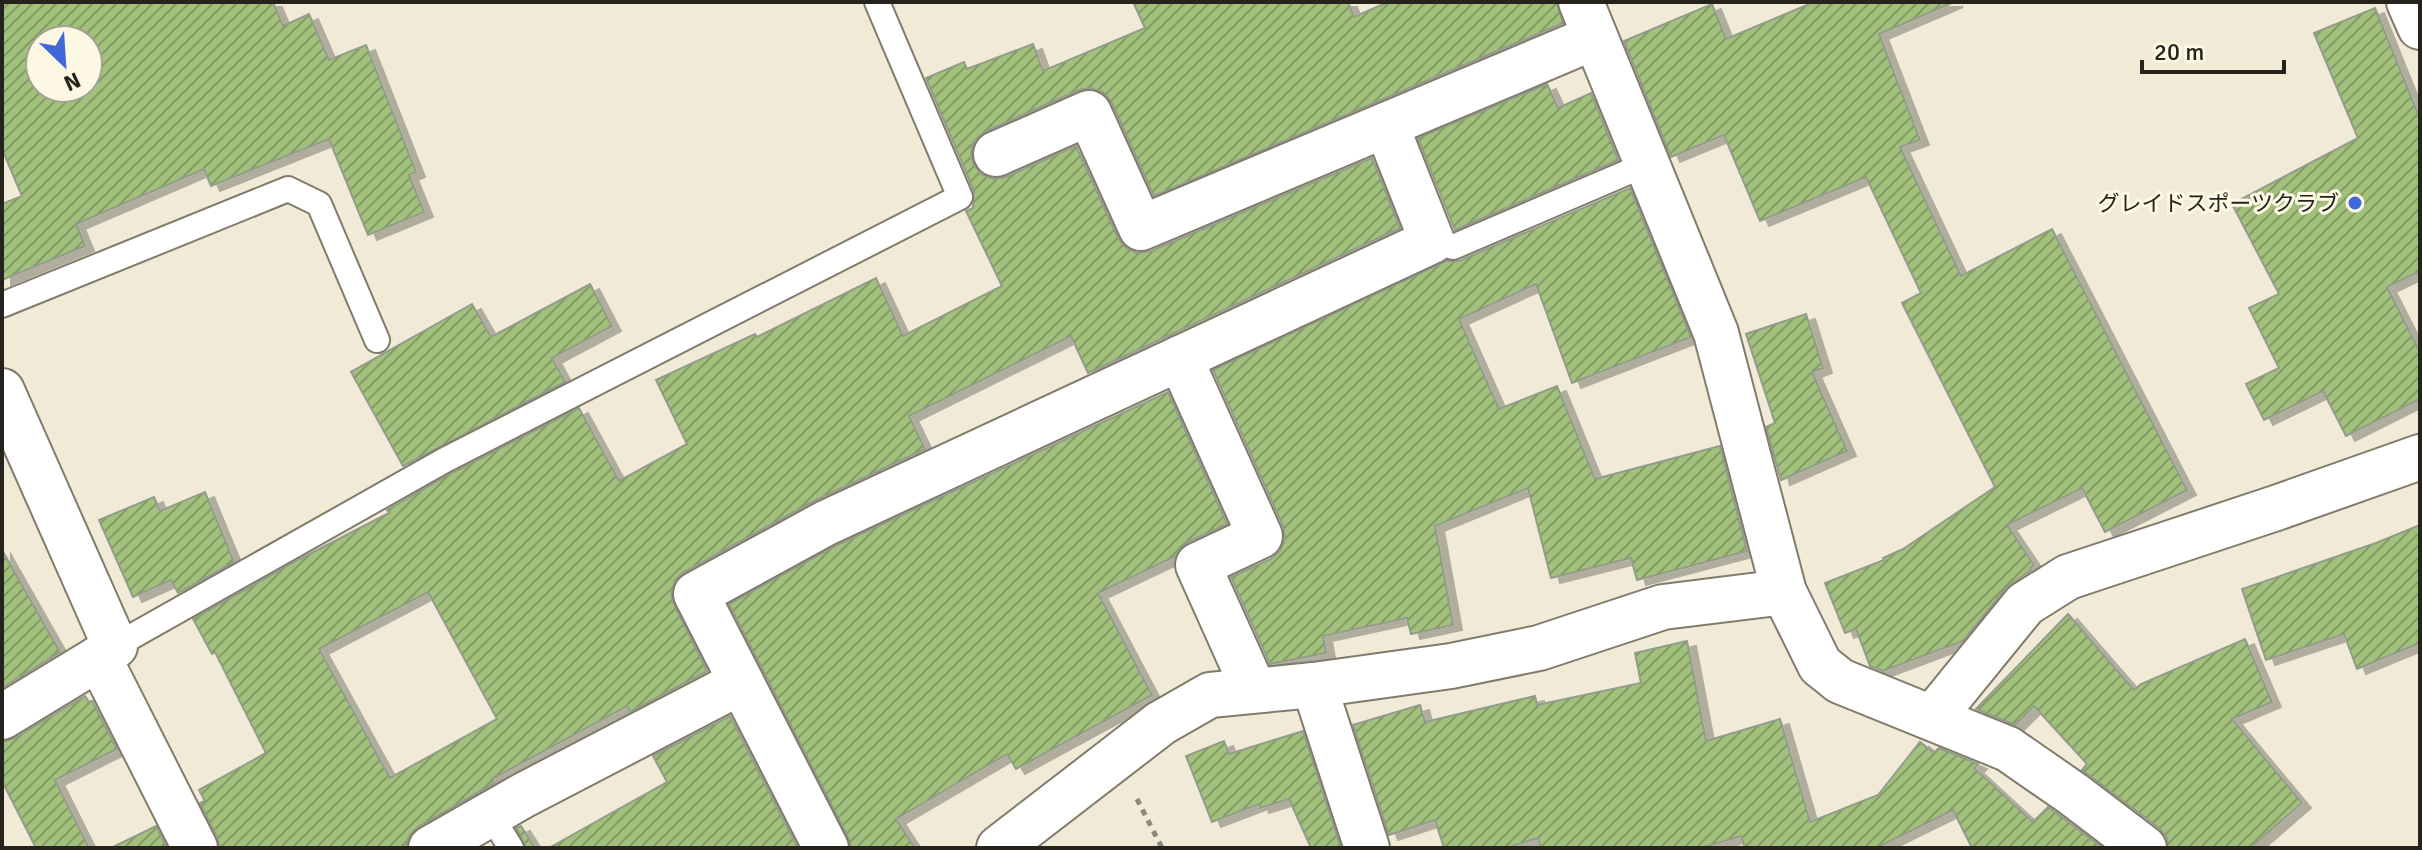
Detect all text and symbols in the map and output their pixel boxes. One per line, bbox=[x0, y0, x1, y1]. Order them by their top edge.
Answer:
north arrow bbox=[24, 24, 104, 104]
scale bar bbox=[2142, 24, 2284, 74]
text: 20 m bbox=[2154, 37, 2204, 67]
text: N bbox=[60, 66, 85, 97]
place label: グレイドスポーツクラブ bbox=[2097, 190, 2339, 217]
marker: グレイドスポーツクラブ bbox=[2346, 194, 2364, 212]

